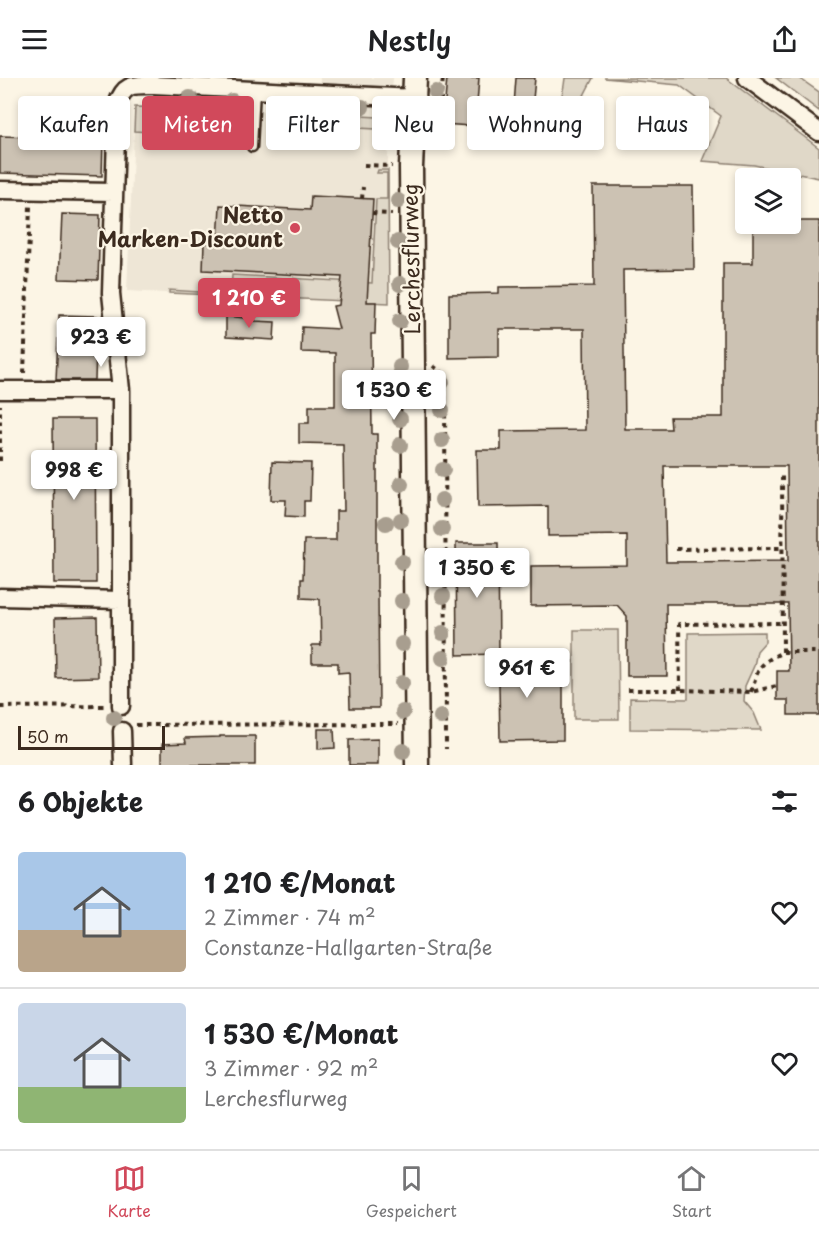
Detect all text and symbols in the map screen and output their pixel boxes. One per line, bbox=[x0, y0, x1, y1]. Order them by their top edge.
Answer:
text: Nestly bbox=[368, 19, 451, 60]
icon: menu bbox=[18, 23, 51, 56]
icon: share bbox=[768, 23, 801, 56]
chip: Kaufen bbox=[18, 96, 130, 150]
chip: Mieten bbox=[142, 96, 254, 150]
chip: Filter bbox=[266, 96, 360, 150]
chip: Neu bbox=[372, 96, 455, 150]
chip: Wohnung bbox=[467, 96, 604, 150]
chip: Haus bbox=[616, 96, 709, 150]
map controls bbox=[735, 168, 801, 234]
button: layers bbox=[735, 168, 801, 234]
street label: Lerchesflurweg bbox=[393, 183, 427, 335]
place label: Netto Marken-Discount bbox=[98, 198, 283, 254]
marker: Netto Marken-Discount bbox=[288, 221, 302, 235]
pin: 1 210 € bbox=[194, 278, 304, 329]
text: 1 210 € bbox=[212, 282, 286, 312]
pin: 923 € bbox=[59, 317, 143, 368]
text: 923 € bbox=[71, 321, 131, 351]
pin: 1 530 € bbox=[339, 370, 449, 421]
text: 1 530 € bbox=[356, 374, 432, 404]
pin: 998 € bbox=[32, 450, 116, 501]
text: 998 € bbox=[45, 454, 103, 484]
pin: 1 350 € bbox=[422, 548, 532, 599]
text: 1 350 € bbox=[438, 552, 516, 582]
pin: 961 € bbox=[485, 648, 569, 699]
text: 961 € bbox=[499, 652, 555, 682]
scale bar bbox=[18, 723, 165, 750]
text: 50 m bbox=[27, 724, 68, 748]
text: 6 Objekte bbox=[18, 782, 143, 821]
icon: filters bbox=[768, 785, 801, 818]
text: 1 210 €/Monat bbox=[204, 863, 396, 902]
icon: home bbox=[66, 876, 138, 948]
icon: heart bbox=[768, 896, 801, 929]
text: 2 Zimmer · 74 m² bbox=[204, 902, 376, 932]
text: Constanze-Hallgarten-Straße bbox=[204, 932, 492, 962]
text: 1 530 €/Monat bbox=[204, 1014, 399, 1053]
icon: home bbox=[66, 1027, 138, 1099]
icon: heart bbox=[768, 1047, 801, 1080]
text: 3 Zimmer · 92 m² bbox=[204, 1053, 378, 1083]
text: Lerchesflurweg bbox=[204, 1083, 348, 1113]
tab: Karte bbox=[107, 1162, 151, 1222]
tab: Gespeichert bbox=[366, 1162, 457, 1222]
tab: Start bbox=[672, 1162, 712, 1222]

